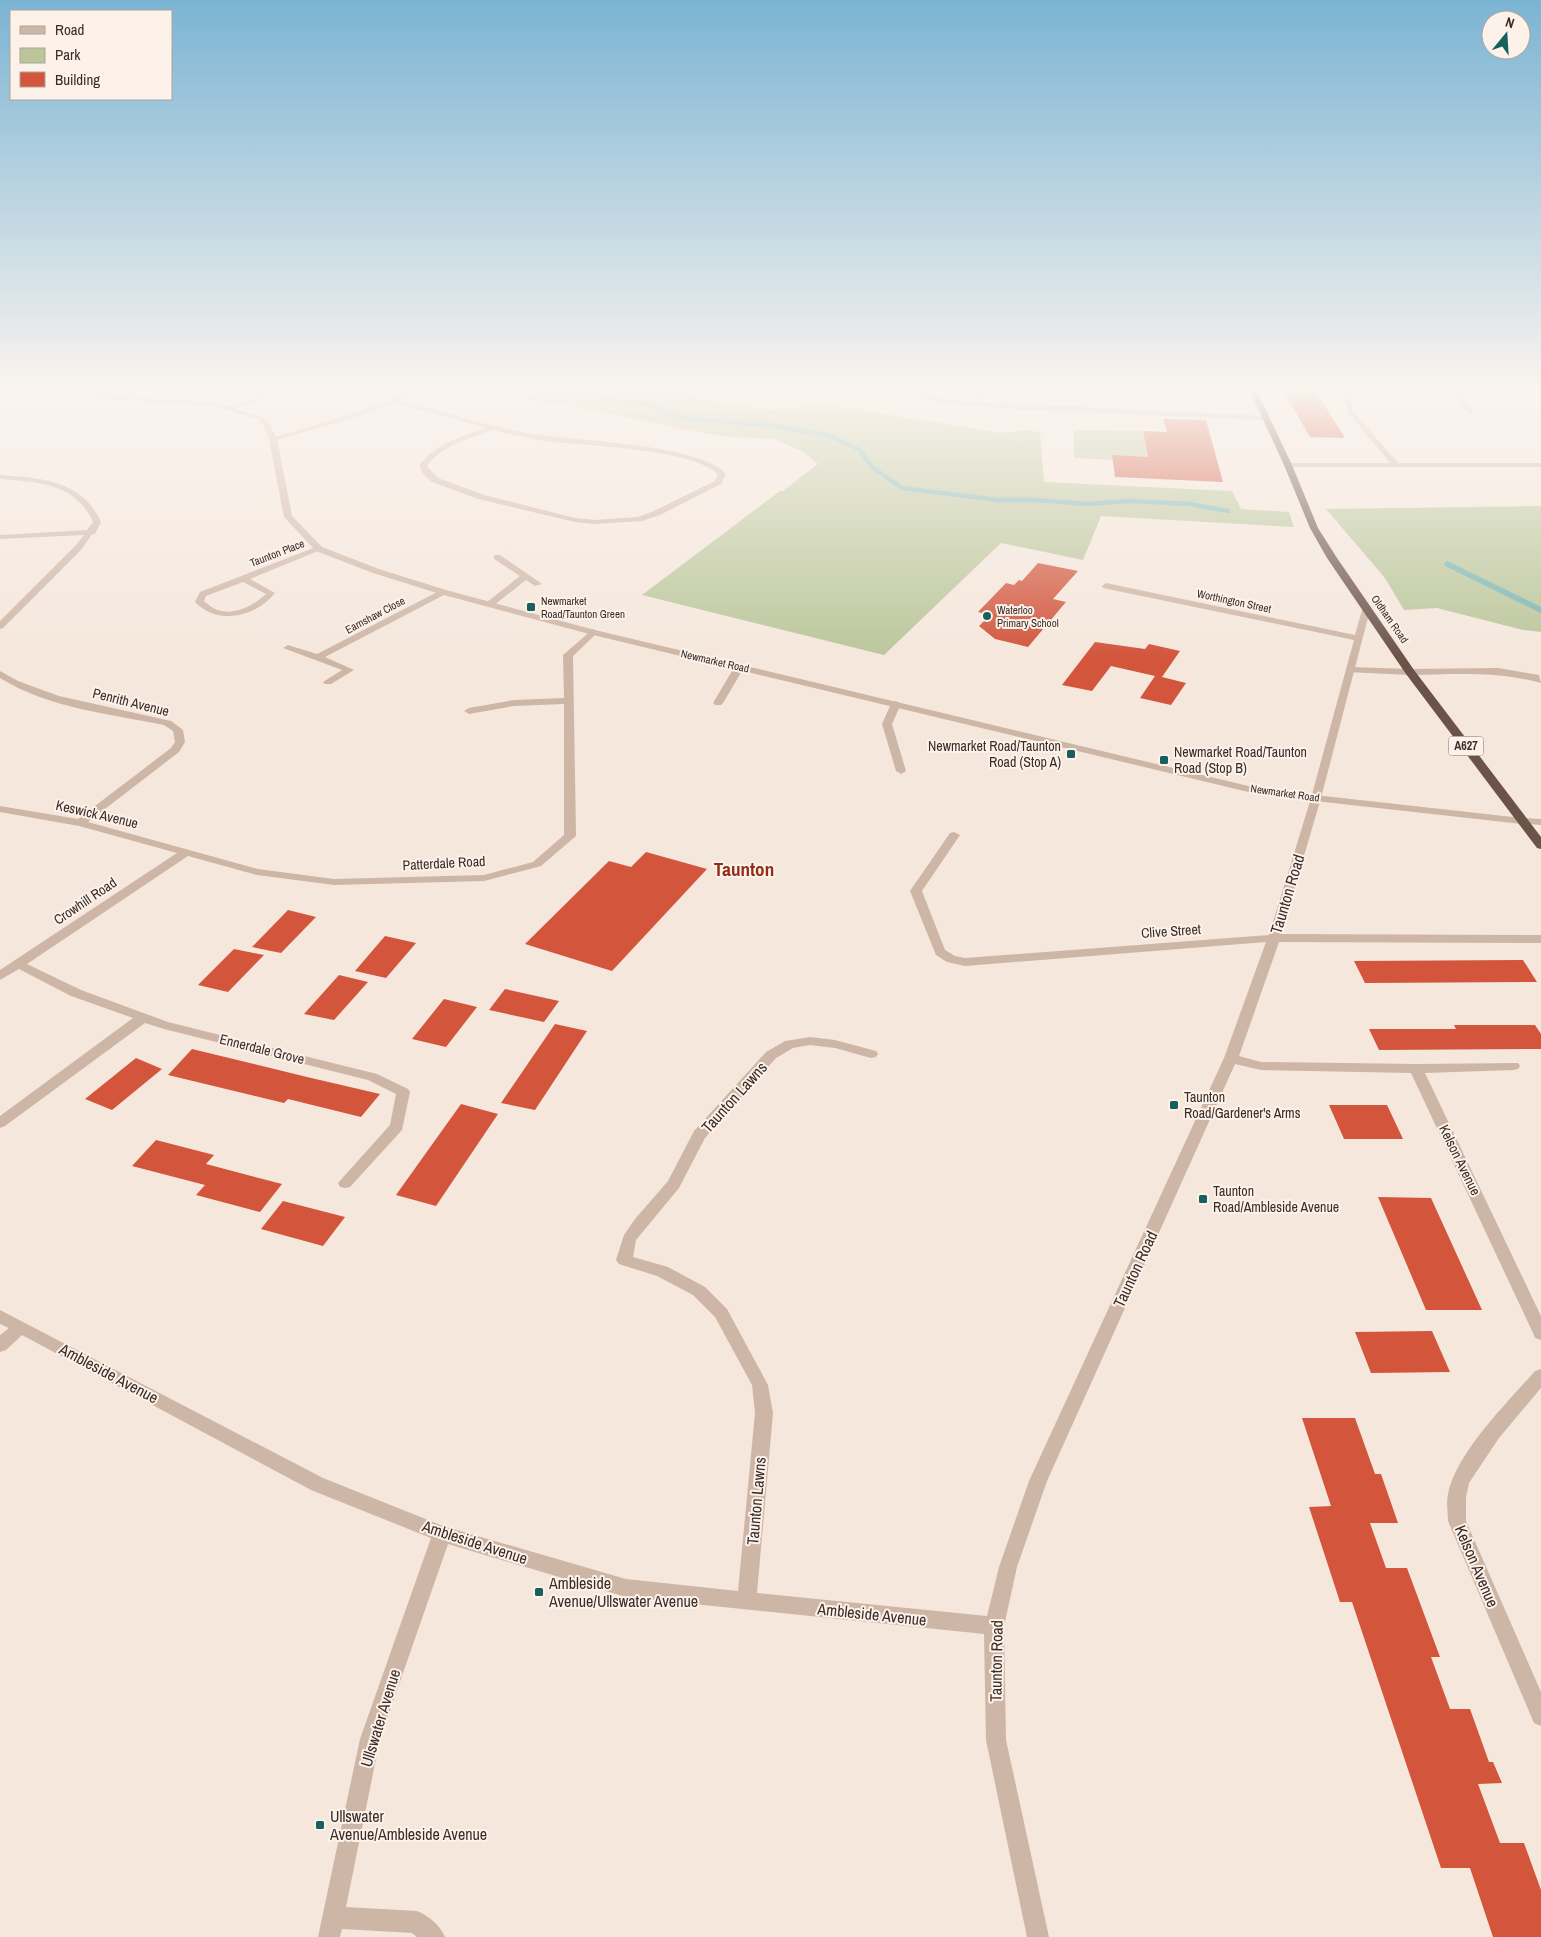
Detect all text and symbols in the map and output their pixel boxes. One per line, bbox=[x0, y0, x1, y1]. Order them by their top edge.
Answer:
legend bbox=[10, 10, 172, 100]
north arrow bbox=[1481, 10, 1531, 60]
text: N bbox=[1503, 13, 1517, 32]
text: Road bbox=[55, 19, 84, 40]
text: Park bbox=[55, 44, 81, 65]
text: Building bbox=[55, 69, 100, 90]
street label: Taunton Place bbox=[248, 536, 306, 570]
street label: Worthington Street bbox=[1196, 586, 1273, 616]
street label: Oldham Road bbox=[1368, 592, 1412, 646]
street label: Earnshaw Close bbox=[343, 593, 407, 637]
place label: Newmarket Road/Taunton Green bbox=[541, 594, 625, 621]
marker: Newmarket Road/Taunton Green bbox=[525, 601, 537, 613]
place label: Waterloo Primary School bbox=[997, 603, 1059, 630]
marker: Waterloo Primary School bbox=[981, 610, 993, 622]
street label: Newmarket Road bbox=[679, 646, 751, 676]
street label: Penrith Avenue bbox=[91, 684, 171, 720]
road number: A627 bbox=[1448, 736, 1484, 756]
place label: Newmarket Road/Taunton Road (Stop A) bbox=[928, 737, 1061, 771]
place label: Newmarket Road/Taunton Road (Stop B) bbox=[1174, 743, 1307, 777]
marker: Newmarket Road/Taunton Road (Stop A) bbox=[1065, 748, 1077, 760]
marker: Newmarket Road/Taunton Road (Stop B) bbox=[1158, 754, 1170, 766]
street label: Newmarket Road bbox=[1250, 781, 1320, 805]
street label: Keswick Avenue bbox=[54, 796, 140, 832]
street label: Patterdale Road bbox=[402, 852, 486, 874]
street label: Taunton Road bbox=[1265, 852, 1309, 936]
district label: Taunton bbox=[714, 856, 774, 882]
street label: Crowhill Road bbox=[50, 873, 120, 929]
street label: Clive Street bbox=[1140, 920, 1202, 942]
street label: Ennerdale Grove bbox=[218, 1030, 306, 1068]
street label: Taunton Lawns bbox=[696, 1057, 772, 1137]
place label: Taunton Road/Gardener's Arms bbox=[1184, 1088, 1301, 1122]
marker: Taunton Road/Gardener's Arms bbox=[1168, 1099, 1180, 1111]
street label: Kelson Avenue bbox=[1435, 1122, 1485, 1198]
place label: Taunton Road/Ambleside Avenue bbox=[1213, 1182, 1339, 1216]
marker: Taunton Road/Ambleside Avenue bbox=[1197, 1193, 1209, 1205]
street label: Taunton Road bbox=[1108, 1227, 1162, 1311]
street label: Ambleside Avenue bbox=[55, 1337, 162, 1408]
street label: Taunton Lawns bbox=[741, 1456, 771, 1546]
street label: Ambleside Avenue bbox=[419, 1514, 530, 1569]
street label: Kelson Avenue bbox=[1450, 1522, 1504, 1610]
place label: Ambleside Avenue/Ullswater Avenue bbox=[548, 1572, 698, 1612]
marker: Ambleside Avenue/Ullswater Avenue bbox=[533, 1586, 545, 1598]
street label: Ambleside Avenue bbox=[816, 1597, 927, 1631]
street label: Taunton Road bbox=[984, 1620, 1008, 1702]
street label: Ullswater Avenue bbox=[355, 1666, 405, 1770]
place label: Ullswater Avenue/Ambleside Avenue bbox=[329, 1805, 487, 1845]
marker: Ullswater Avenue/Ambleside Avenue bbox=[314, 1819, 326, 1831]

